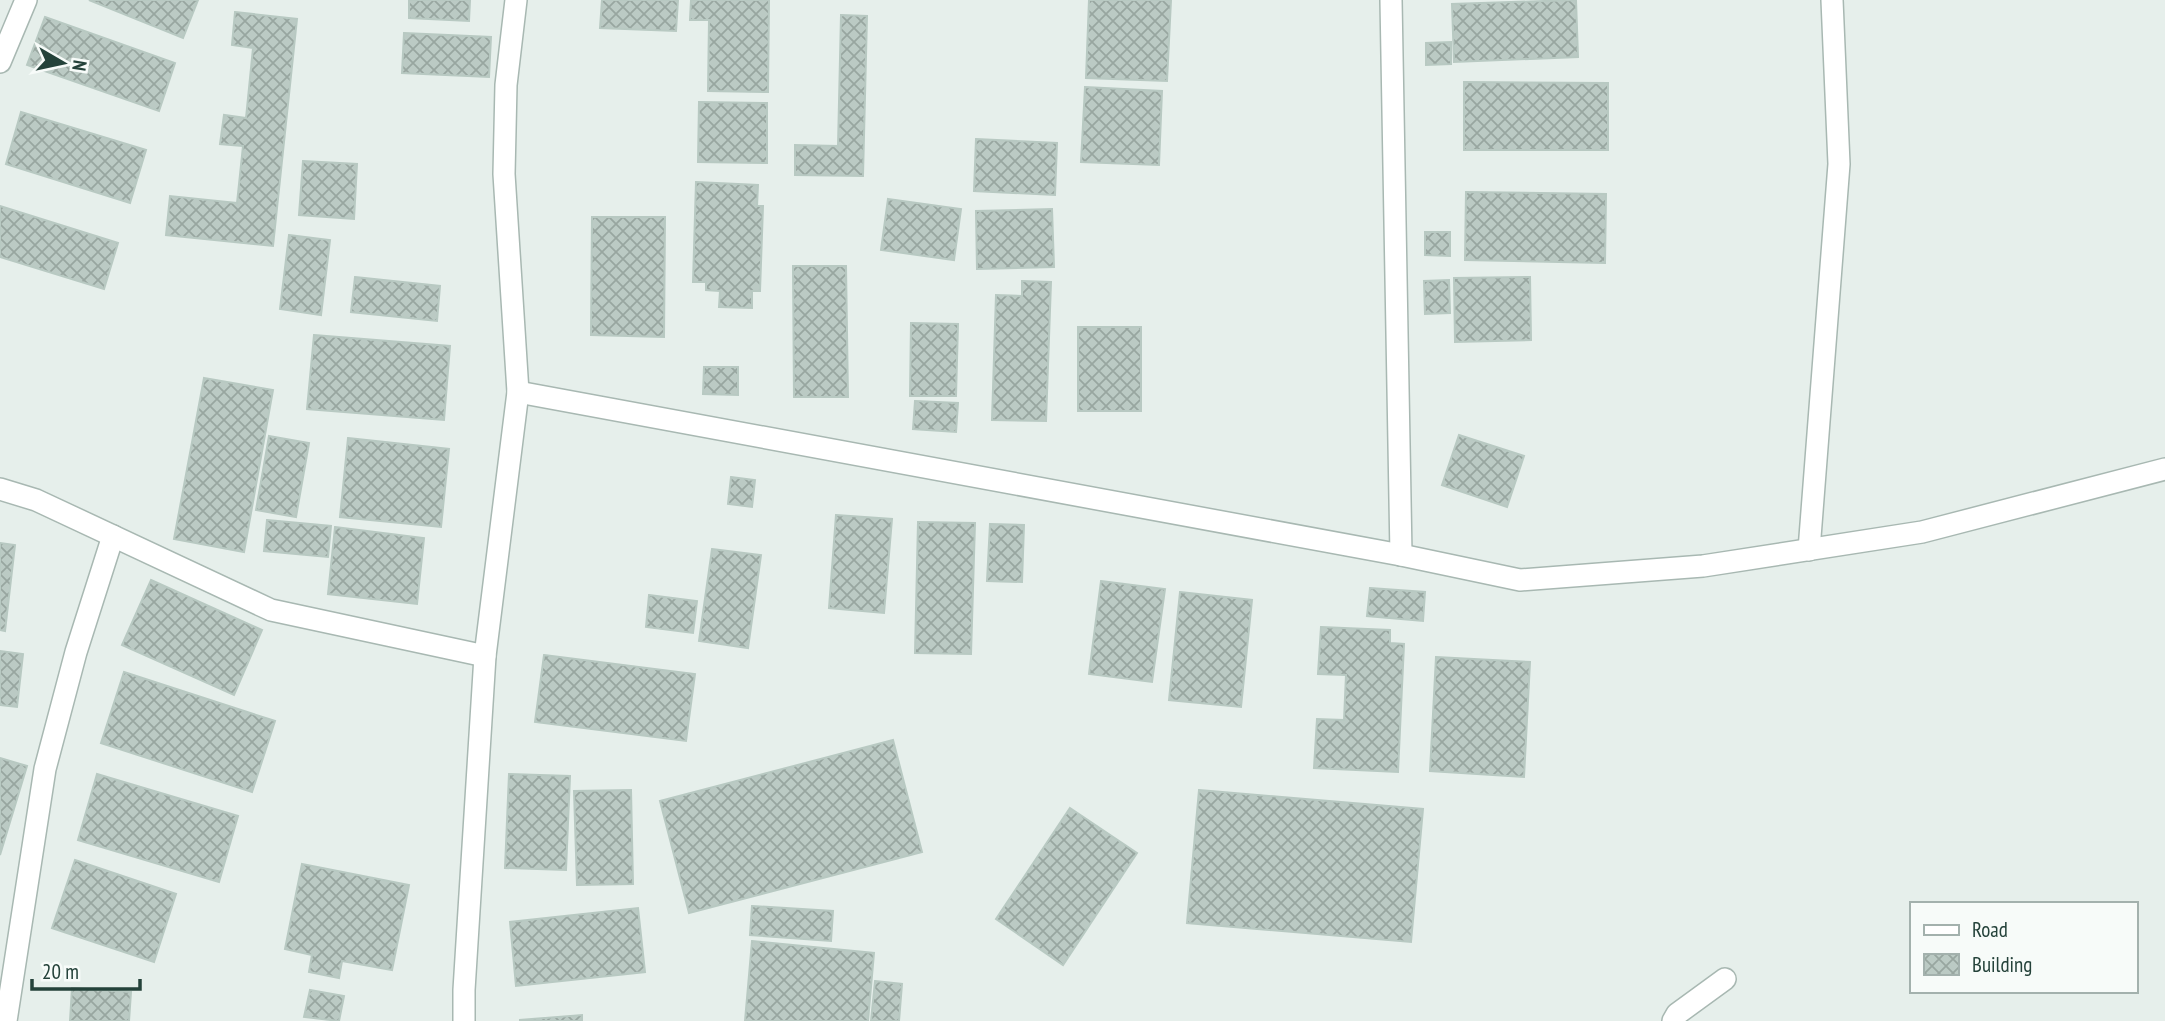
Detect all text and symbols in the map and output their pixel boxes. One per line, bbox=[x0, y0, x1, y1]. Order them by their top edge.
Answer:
north arrow bbox=[28, 28, 98, 98]
text: N bbox=[67, 59, 92, 73]
legend bbox=[1910, 902, 2137, 993]
text: Road bbox=[1972, 916, 2008, 943]
scale bar bbox=[32, 948, 140, 992]
text: Building bbox=[1972, 951, 2032, 978]
text: 20 m bbox=[42, 958, 79, 985]

